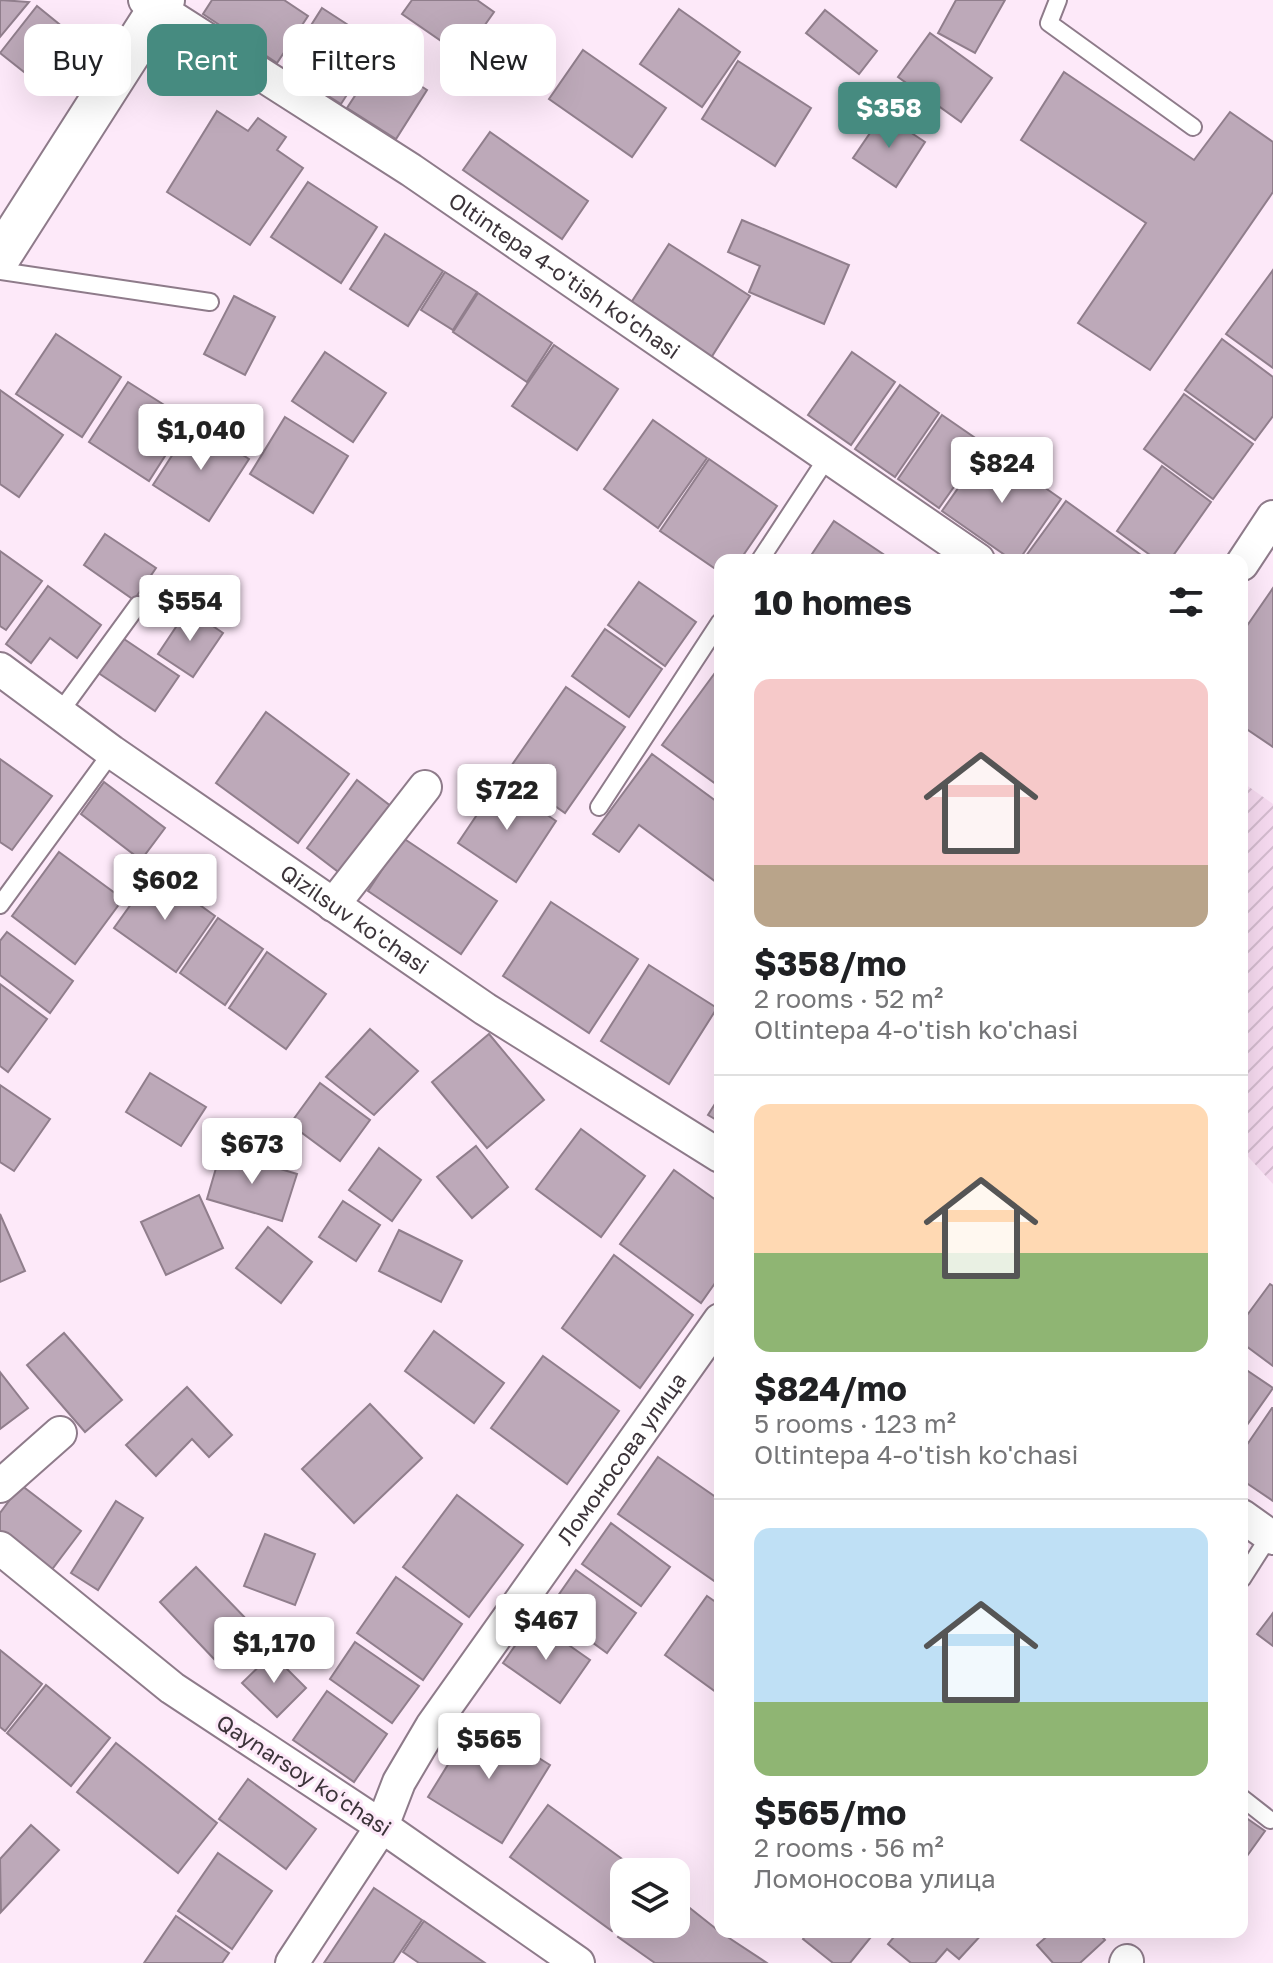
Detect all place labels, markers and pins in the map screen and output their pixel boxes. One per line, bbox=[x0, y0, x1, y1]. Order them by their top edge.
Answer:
pin: $358 bbox=[842, 82, 936, 150]
pin: $1,040 bbox=[136, 404, 266, 472]
pin: $824 bbox=[955, 437, 1049, 505]
pin: $554 bbox=[143, 575, 237, 643]
pin: $722 bbox=[460, 764, 554, 832]
pin: $602 bbox=[118, 854, 212, 922]
pin: $673 bbox=[205, 1118, 299, 1186]
pin: $467 bbox=[499, 1594, 593, 1662]
pin: $1,170 bbox=[209, 1617, 339, 1685]
pin: $565 bbox=[442, 1713, 536, 1781]

